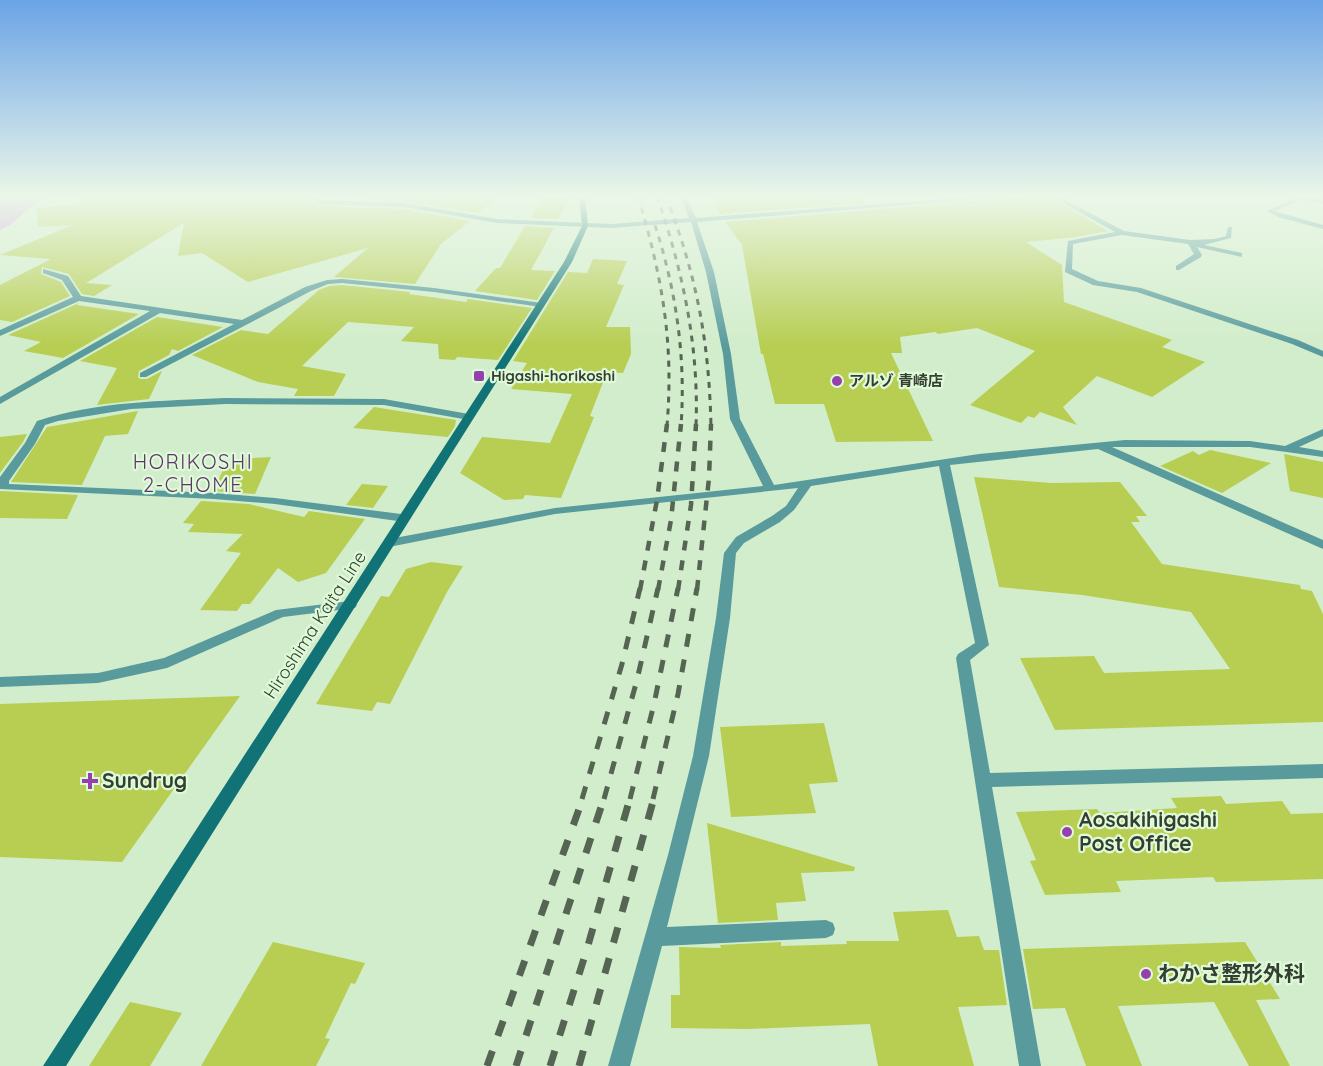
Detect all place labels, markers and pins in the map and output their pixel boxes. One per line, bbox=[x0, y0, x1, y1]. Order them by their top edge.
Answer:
place label: Higashi-horikoshi bbox=[491, 366, 615, 385]
marker: Higashi-horikoshi bbox=[472, 369, 486, 383]
place label: アルゾ 青崎店 bbox=[849, 371, 943, 390]
marker: アルゾ 青崎店 bbox=[830, 374, 844, 388]
place label: Sundrug bbox=[102, 767, 187, 793]
marker: Sundrug bbox=[83, 774, 97, 788]
place label: Aosakihigashi Post Office bbox=[1079, 806, 1217, 856]
marker: Aosakihigashi Post Office bbox=[1060, 825, 1074, 839]
place label: わかさ整形外科 bbox=[1158, 960, 1305, 986]
marker: わかさ整形外科 bbox=[1139, 967, 1153, 981]

